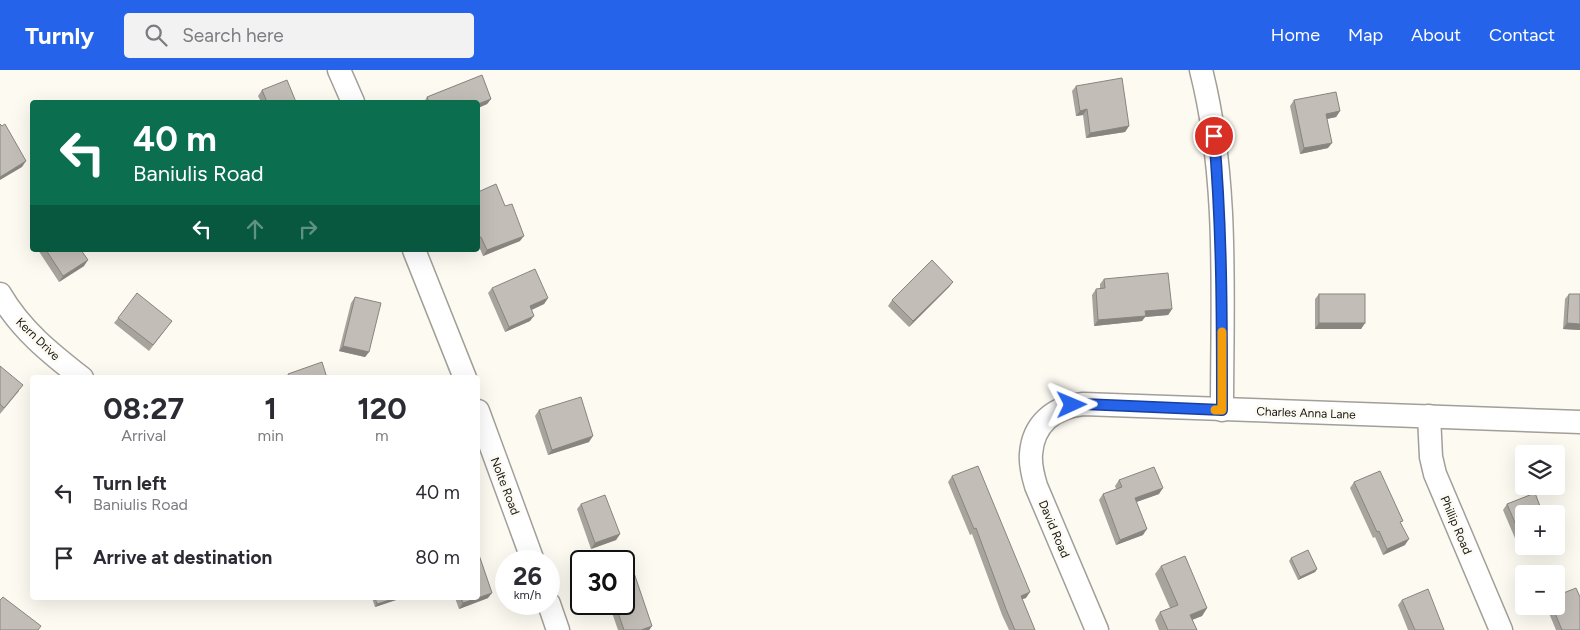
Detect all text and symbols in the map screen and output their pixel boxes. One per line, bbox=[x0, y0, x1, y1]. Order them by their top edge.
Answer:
search box bbox=[124, 13, 474, 58]
text: Turnly bbox=[25, 21, 94, 50]
icon: search bbox=[142, 21, 170, 49]
text: Search here bbox=[182, 24, 284, 47]
text: Home bbox=[1271, 24, 1320, 46]
text: Map bbox=[1348, 24, 1383, 46]
text: About bbox=[1411, 24, 1461, 46]
text: Contact bbox=[1489, 24, 1555, 46]
pin bbox=[1193, 115, 1235, 157]
text: 40 m bbox=[133, 118, 217, 160]
icon: left bbox=[50, 120, 115, 185]
icon: arrive bbox=[1200, 122, 1228, 150]
text: Baniulis Road bbox=[133, 160, 264, 187]
icon: left bbox=[188, 215, 216, 243]
icon: ahead bbox=[241, 215, 269, 243]
icon: right bbox=[294, 215, 322, 243]
street label: Kern Drive bbox=[13, 315, 63, 364]
position arrow bbox=[1045, 378, 1097, 430]
text: 08:27 bbox=[103, 390, 184, 427]
text: 1 bbox=[264, 390, 277, 427]
text: 120 bbox=[357, 390, 407, 427]
street label: Charles Anna Lane bbox=[1256, 404, 1356, 422]
text: Arrival bbox=[121, 426, 166, 445]
text: min bbox=[258, 426, 284, 445]
text: m bbox=[375, 426, 389, 445]
map controls bbox=[1515, 445, 1565, 615]
button: layers bbox=[1515, 445, 1565, 495]
street label: Nolte Road bbox=[488, 455, 522, 517]
text: Turn left bbox=[93, 472, 167, 495]
icon: left bbox=[50, 479, 78, 507]
text: 40 m bbox=[415, 481, 460, 504]
street label: Phillip Road bbox=[1437, 494, 1475, 556]
text: Baniulis Road bbox=[93, 495, 188, 514]
street label: David Road bbox=[1036, 498, 1072, 560]
button: + bbox=[1515, 505, 1565, 555]
icon: arrive bbox=[50, 544, 78, 572]
text: Arrive at destination bbox=[93, 546, 272, 569]
text: 80 m bbox=[415, 546, 460, 569]
speed limit sign: 30 bbox=[570, 550, 635, 615]
text: 26 bbox=[513, 561, 542, 591]
button: − bbox=[1515, 565, 1565, 615]
text: km/h bbox=[514, 588, 541, 602]

